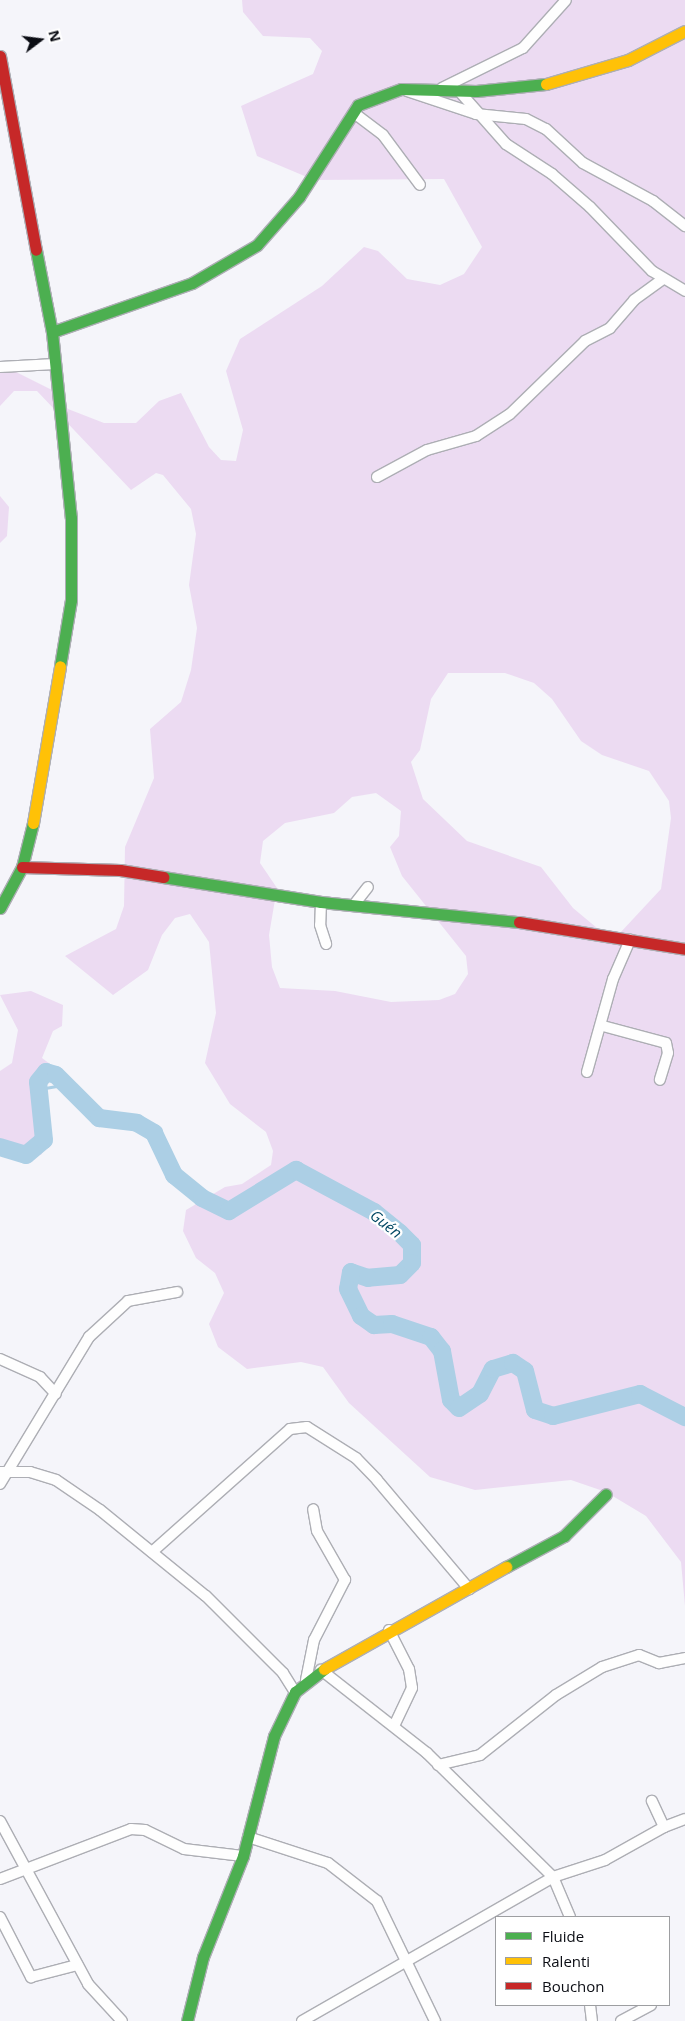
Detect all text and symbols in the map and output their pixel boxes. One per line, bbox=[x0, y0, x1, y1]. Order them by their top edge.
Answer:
north arrow bbox=[15, 15, 65, 65]
text: N bbox=[44, 28, 66, 44]
water label: Guén bbox=[367, 1206, 405, 1242]
legend bbox=[495, 1916, 670, 2006]
text: Fluide bbox=[542, 1926, 584, 1946]
text: Ralenti bbox=[542, 1951, 590, 1971]
text: Bouchon bbox=[542, 1976, 605, 1996]

